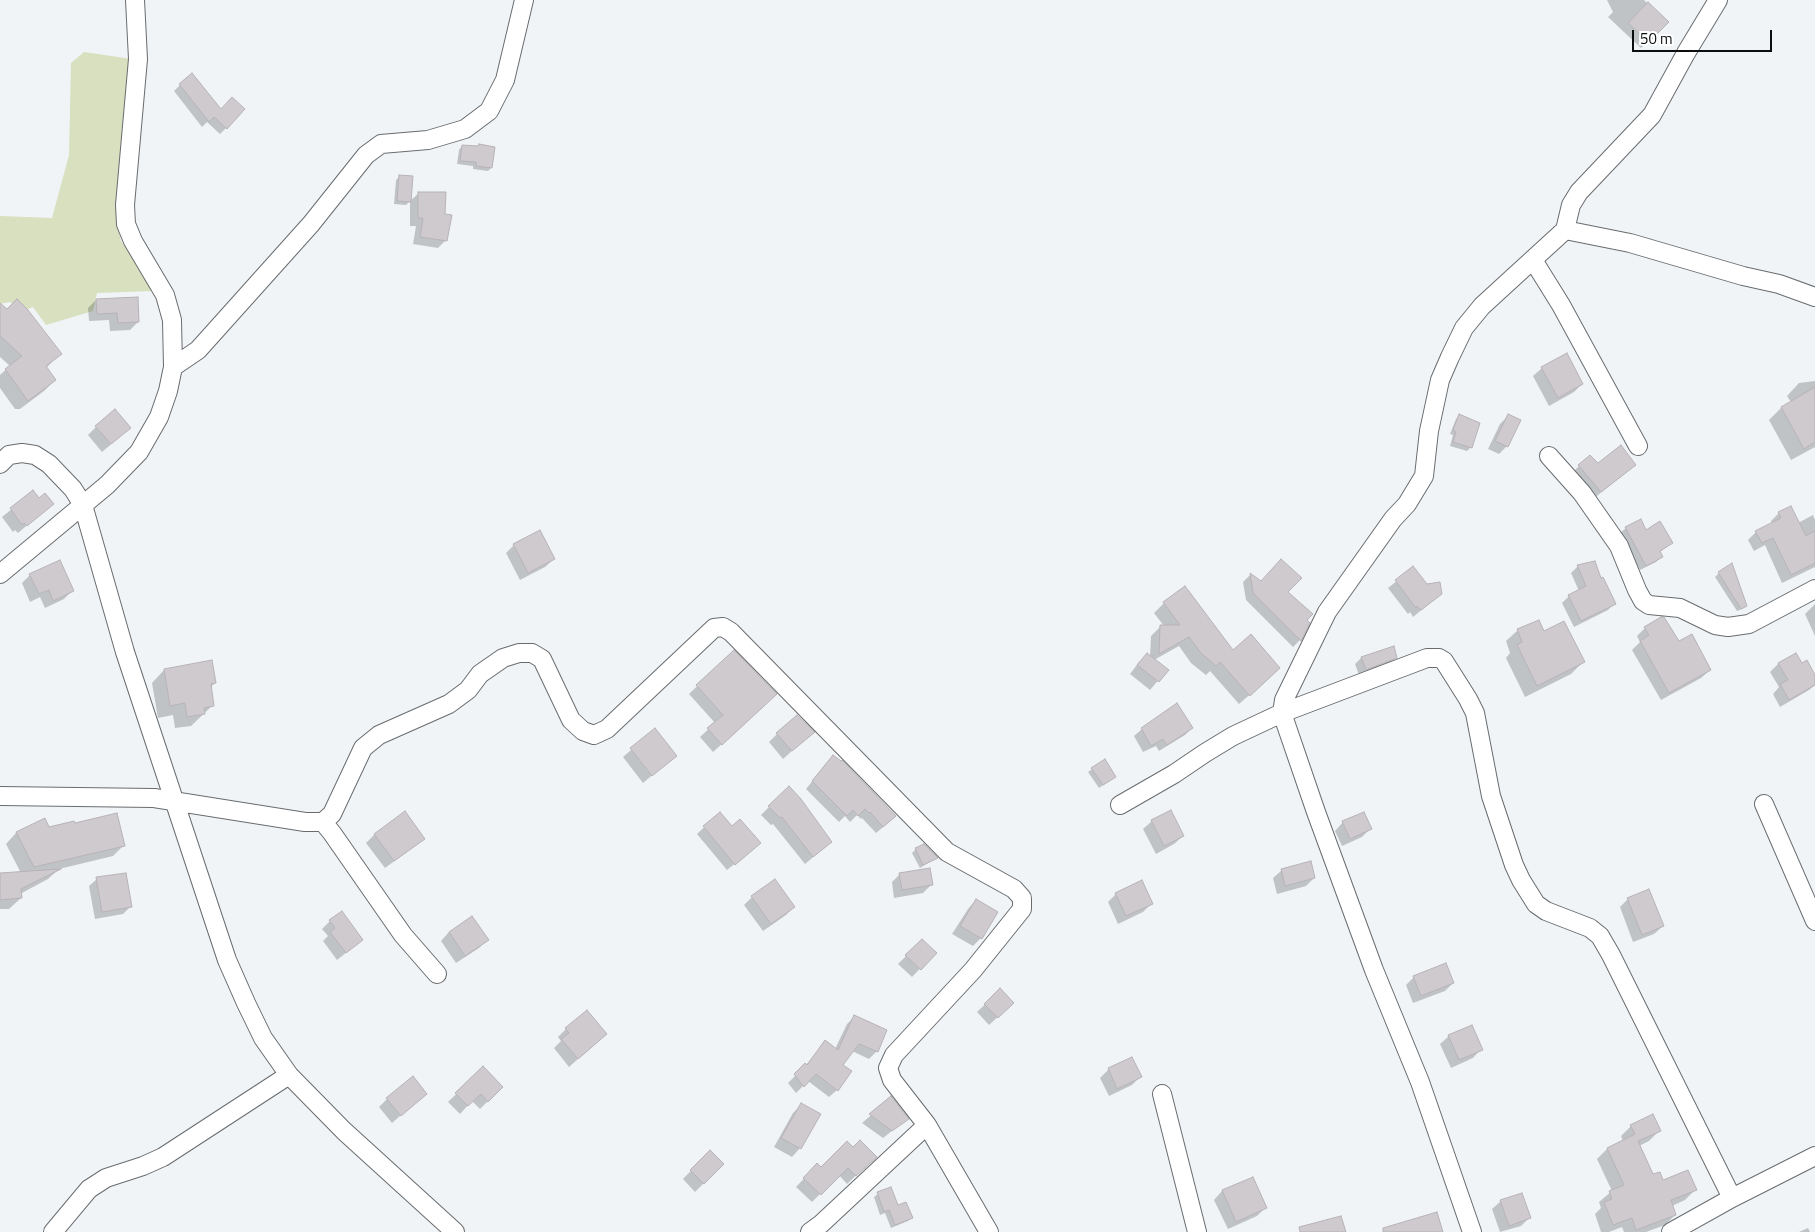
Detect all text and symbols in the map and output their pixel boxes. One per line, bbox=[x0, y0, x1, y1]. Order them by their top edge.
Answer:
scale bar bbox=[1635, 20, 1775, 52]
text: 50 m bbox=[1640, 27, 1673, 50]

